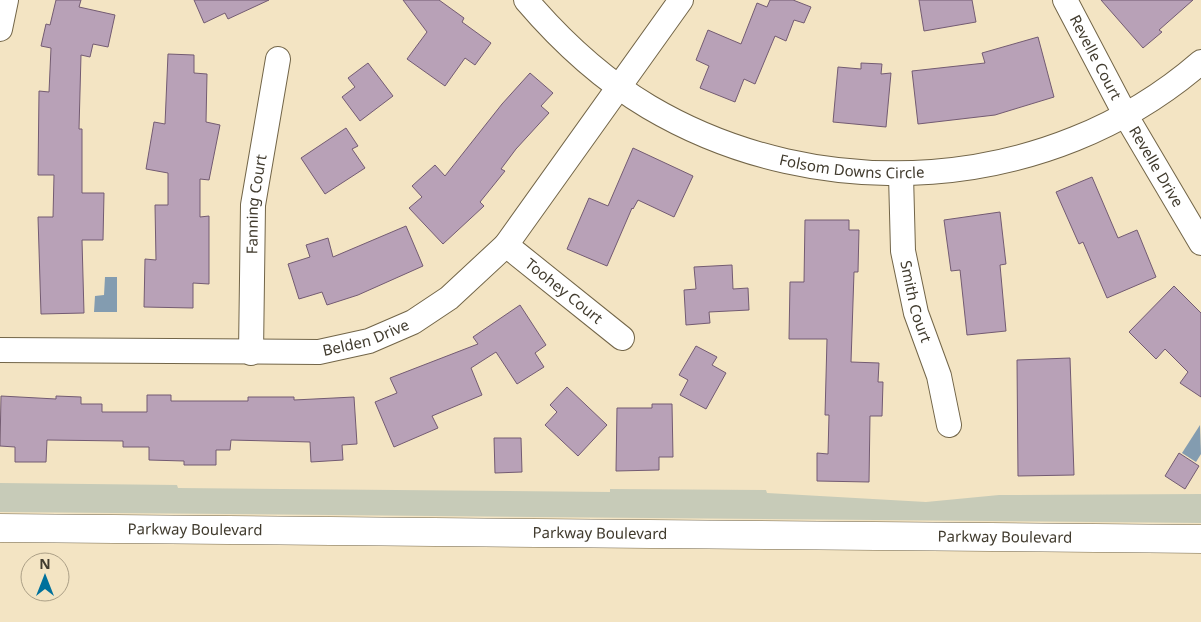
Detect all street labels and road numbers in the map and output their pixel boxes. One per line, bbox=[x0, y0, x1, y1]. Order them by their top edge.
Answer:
street label: Revelle Court bbox=[1066, 11, 1127, 103]
street label: Revelle Drive bbox=[1125, 122, 1189, 210]
street label: Folsom Downs Circle bbox=[778, 149, 925, 182]
street label: Fanning Court bbox=[241, 152, 271, 254]
street label: Toohey Court bbox=[521, 253, 608, 328]
street label: Smith Court bbox=[896, 258, 937, 346]
street label: Belden Drive bbox=[320, 314, 412, 360]
street label: Parkway Boulevard bbox=[127, 518, 263, 539]
street label: Parkway Boulevard bbox=[532, 522, 668, 543]
street label: Parkway Boulevard bbox=[937, 526, 1072, 547]

